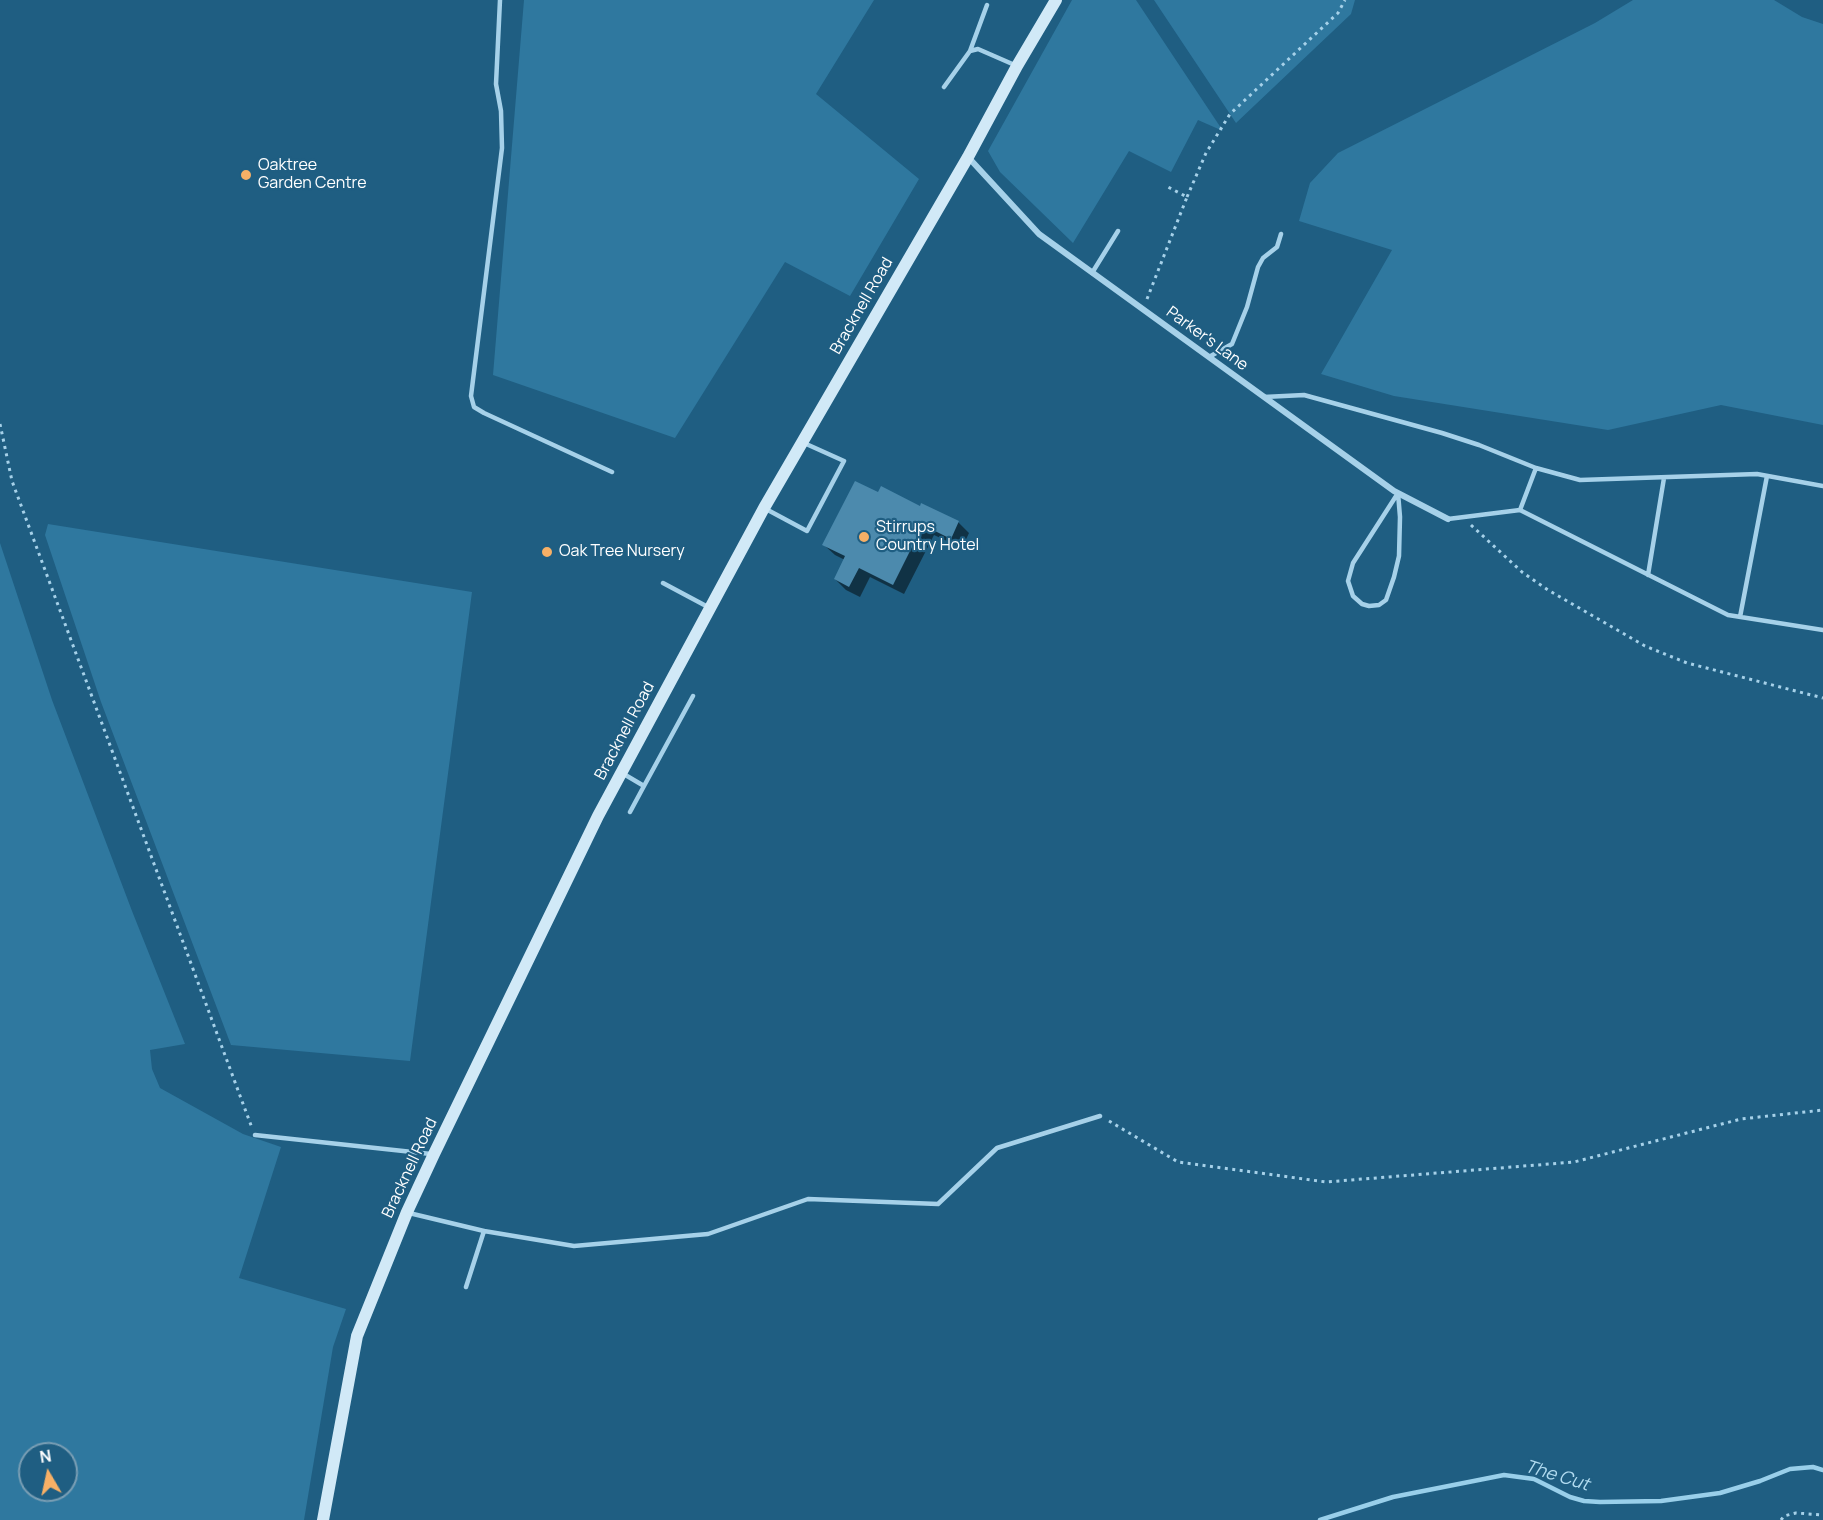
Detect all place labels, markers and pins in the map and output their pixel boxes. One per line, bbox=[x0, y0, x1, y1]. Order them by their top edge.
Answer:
place label: Oaktree Garden Centre bbox=[258, 156, 367, 194]
marker: Oaktree Garden Centre bbox=[239, 168, 253, 182]
place label: Stirrups Country Hotel bbox=[876, 518, 979, 556]
marker: Stirrups Country Hotel bbox=[857, 530, 871, 544]
place label: Oak Tree Nursery bbox=[559, 542, 685, 562]
marker: Oak Tree Nursery bbox=[540, 545, 554, 559]

